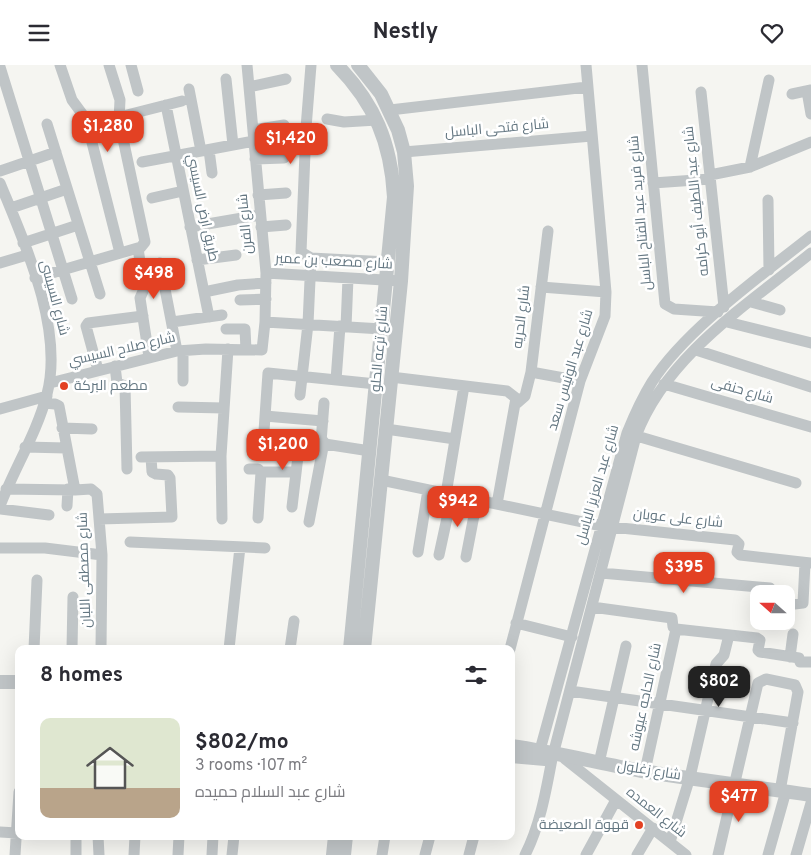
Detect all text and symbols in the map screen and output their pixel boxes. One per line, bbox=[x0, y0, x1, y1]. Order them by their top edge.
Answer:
icon: menu bbox=[25, 19, 53, 47]
text: Nestly bbox=[373, 19, 438, 46]
icon: heart bbox=[758, 19, 786, 47]
pin: $1,280 bbox=[67, 111, 149, 153]
street label: شارع فتحى الباسل bbox=[444, 116, 550, 142]
text: $1,280 bbox=[83, 117, 133, 137]
pin: $1,420 bbox=[250, 123, 332, 165]
street label: شارع عبد اللطيف أبو كرامه bbox=[679, 125, 713, 277]
text: $1,420 bbox=[266, 129, 316, 149]
street label: شارع فريد عبد الفتاح الباسل bbox=[626, 135, 656, 291]
street label: طريق ارض السيسي bbox=[181, 153, 222, 264]
street label: شارع الفرن bbox=[235, 193, 257, 255]
street label: شارع مصعب بن عمير bbox=[274, 250, 393, 274]
pin: $498 bbox=[124, 257, 184, 300]
street label: شارع السيسى bbox=[36, 258, 72, 338]
text: $498 bbox=[134, 264, 174, 284]
street label: شارع الحريه bbox=[510, 284, 534, 350]
street label: شارع ترعه الحلو bbox=[368, 305, 392, 393]
street label: شارع عبد الونيس سعد bbox=[544, 307, 598, 433]
street label: شارع صلاح السيسي bbox=[67, 329, 177, 372]
street label: شارع حنفى bbox=[709, 374, 775, 408]
place label: مطعم البركة bbox=[74, 378, 148, 395]
marker: مطعم البركة bbox=[58, 380, 70, 392]
street label: شارع عبد العزيز الباسل bbox=[573, 423, 623, 547]
pin: $1,200 bbox=[242, 429, 324, 471]
text: $1,200 bbox=[257, 435, 309, 455]
pin: $942 bbox=[428, 485, 488, 528]
text: $942 bbox=[438, 492, 478, 512]
street label: شارع على عويان bbox=[632, 506, 724, 532]
street label: شارع مصطفى اللبان bbox=[74, 512, 96, 628]
pin: $395 bbox=[654, 551, 714, 594]
text: $395 bbox=[665, 558, 703, 578]
north arrow bbox=[750, 585, 795, 630]
map controls bbox=[750, 585, 795, 630]
street label: شارع الحاجه عيوشه bbox=[626, 641, 666, 753]
icon: filters bbox=[462, 661, 490, 689]
text: 8 homes bbox=[40, 662, 123, 689]
pin: $802 bbox=[689, 665, 749, 708]
text: $802 bbox=[699, 672, 739, 692]
text: $802/mo bbox=[195, 729, 289, 756]
icon: home bbox=[80, 738, 140, 798]
text: 3 rooms · 107 m² bbox=[195, 756, 307, 776]
street label: شارع زغلول bbox=[616, 758, 682, 784]
pin: $477 bbox=[709, 781, 769, 823]
text: شارع عبد السلام حميده bbox=[195, 783, 346, 803]
street label: شارع العمده bbox=[622, 784, 690, 842]
text: $477 bbox=[720, 787, 758, 807]
place label: قهوة الصعيضة bbox=[539, 817, 629, 834]
marker: قهوة الصعيضة bbox=[633, 819, 645, 831]

